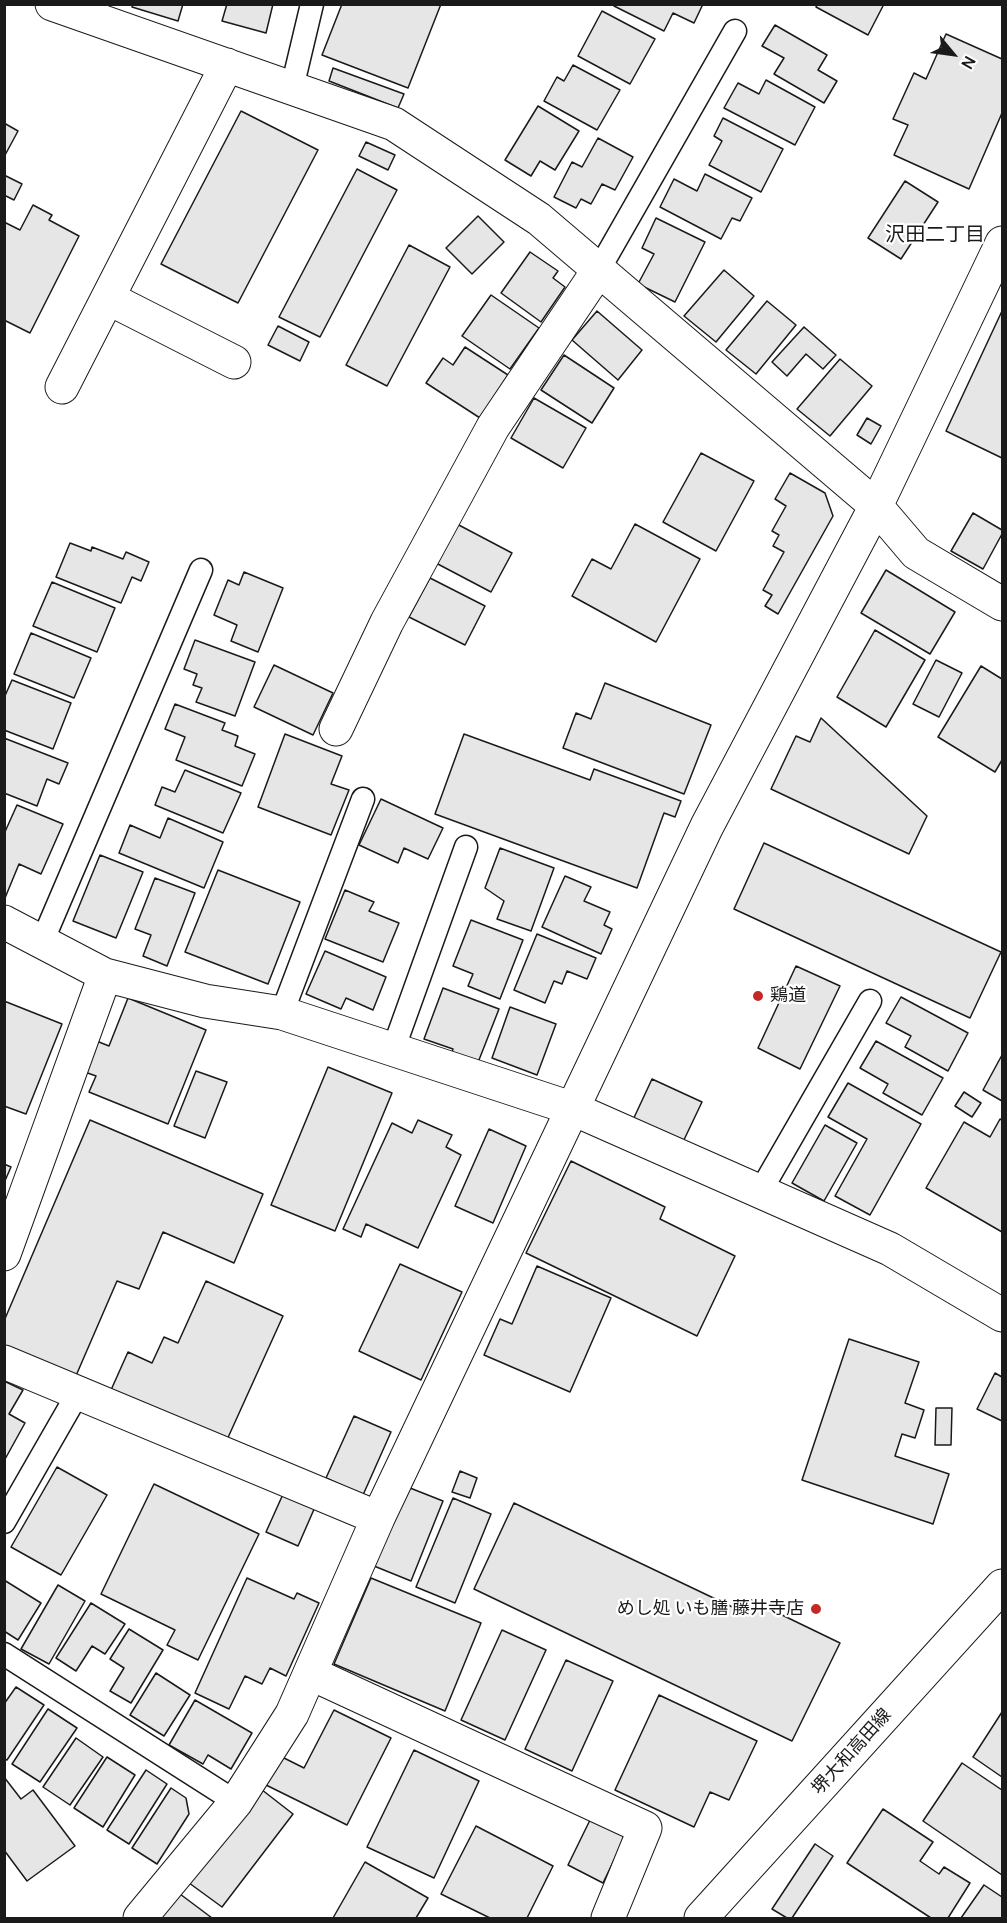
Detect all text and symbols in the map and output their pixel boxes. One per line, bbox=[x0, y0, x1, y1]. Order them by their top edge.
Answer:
north arrow bbox=[923, 24, 983, 84]
text: N bbox=[956, 52, 981, 73]
district label: 沢田二丁目 bbox=[885, 223, 985, 247]
place label: 鶏道 bbox=[770, 985, 806, 1007]
marker: 鶏道 bbox=[751, 989, 765, 1003]
place label: めし処 いも膳 藤井寺店 bbox=[617, 1598, 804, 1620]
marker: めし処 いも膳 藤井寺店 bbox=[809, 1602, 823, 1616]
street label: 堺大和高田線 bbox=[808, 1705, 896, 1799]

